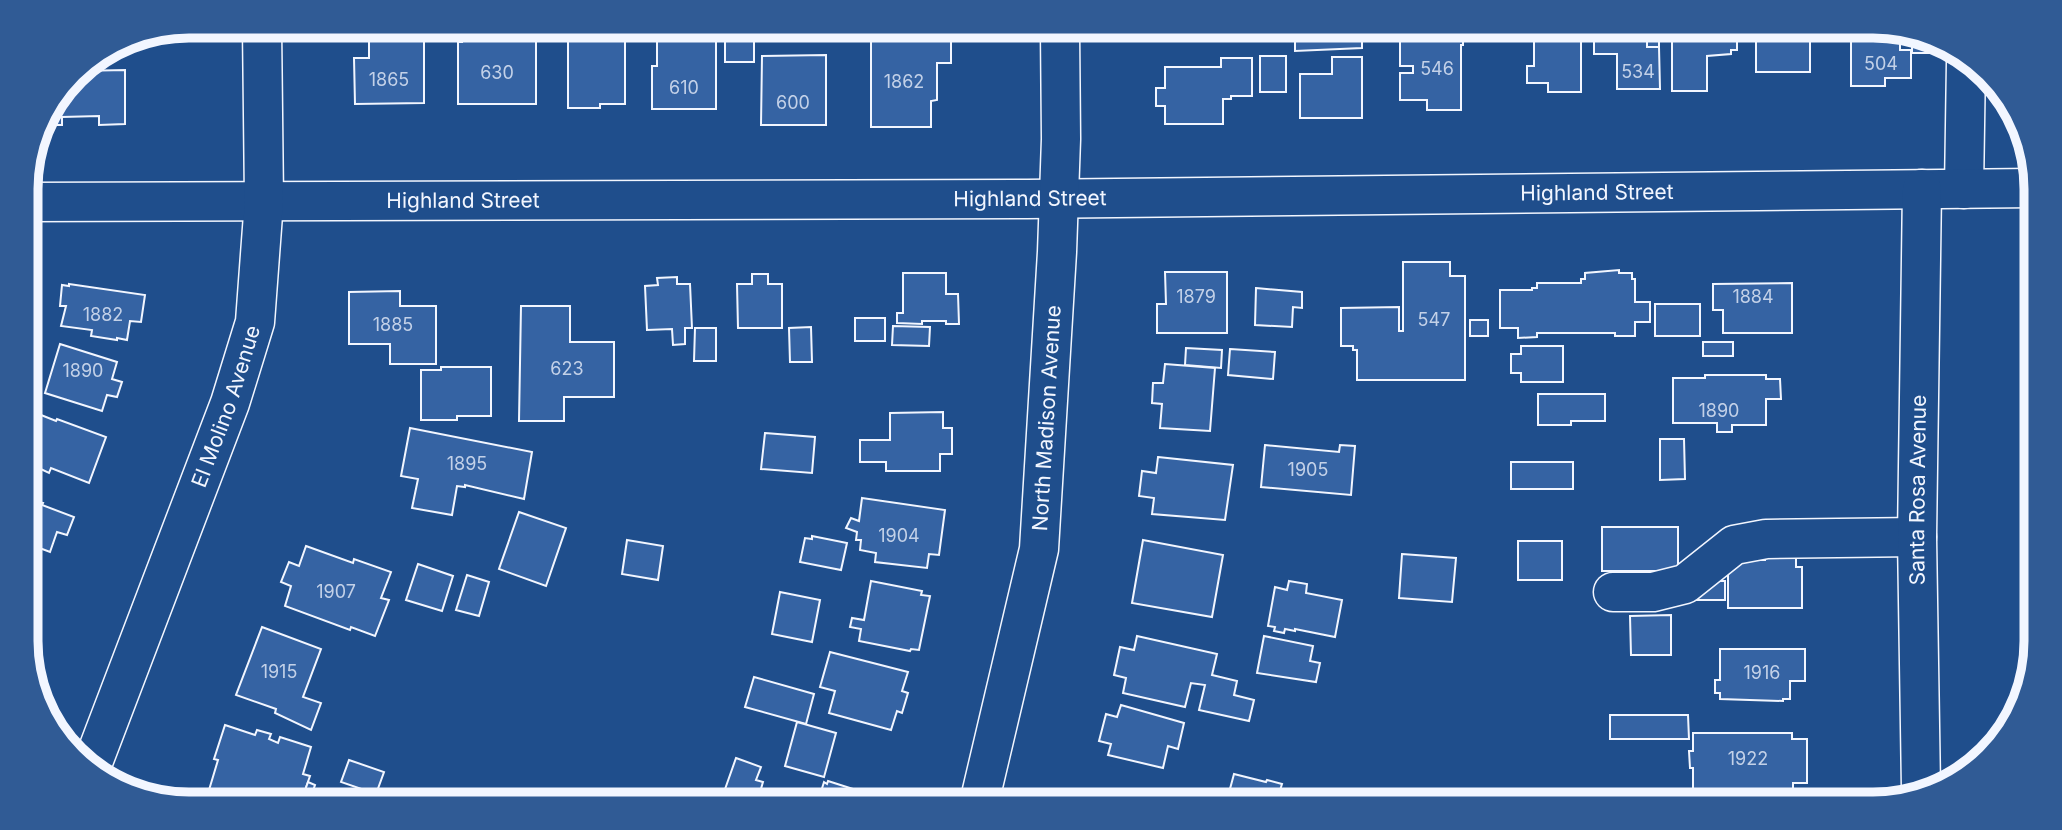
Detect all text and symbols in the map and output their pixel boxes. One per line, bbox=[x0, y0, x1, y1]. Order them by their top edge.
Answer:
house number: 504 bbox=[1864, 53, 1898, 74]
house number: 546 bbox=[1420, 58, 1454, 79]
house number: 534 bbox=[1621, 61, 1655, 82]
house number: 630 bbox=[480, 62, 514, 83]
house number: 1865 bbox=[369, 69, 409, 90]
house number: 1862 bbox=[884, 71, 924, 92]
house number: 610 bbox=[669, 77, 699, 98]
house number: 600 bbox=[776, 92, 810, 113]
street label: Highland Street bbox=[1520, 179, 1674, 206]
street label: Highland Street bbox=[953, 185, 1107, 211]
street label: Highland Street bbox=[386, 187, 540, 213]
house number: 1879 bbox=[1176, 286, 1216, 307]
house number: 1884 bbox=[1732, 286, 1774, 307]
house number: 1882 bbox=[83, 304, 123, 325]
street label: North Madison Avenue bbox=[1027, 304, 1066, 532]
house number: 547 bbox=[1418, 309, 1450, 330]
house number: 1885 bbox=[373, 314, 413, 335]
street label: El Molino Avenue bbox=[186, 322, 265, 491]
house number: 623 bbox=[550, 358, 584, 379]
house number: 1890 bbox=[63, 360, 103, 381]
street label: Santa Rosa Avenue bbox=[1904, 394, 1931, 586]
house number: 1890 bbox=[1699, 400, 1739, 421]
house number: 1895 bbox=[447, 453, 487, 474]
house number: 1905 bbox=[1288, 459, 1328, 480]
house number: 1904 bbox=[878, 525, 920, 546]
house number: 1907 bbox=[316, 581, 356, 602]
house number: 1915 bbox=[261, 661, 297, 682]
house number: 1916 bbox=[1744, 662, 1780, 683]
house number: 1922 bbox=[1728, 748, 1768, 769]

